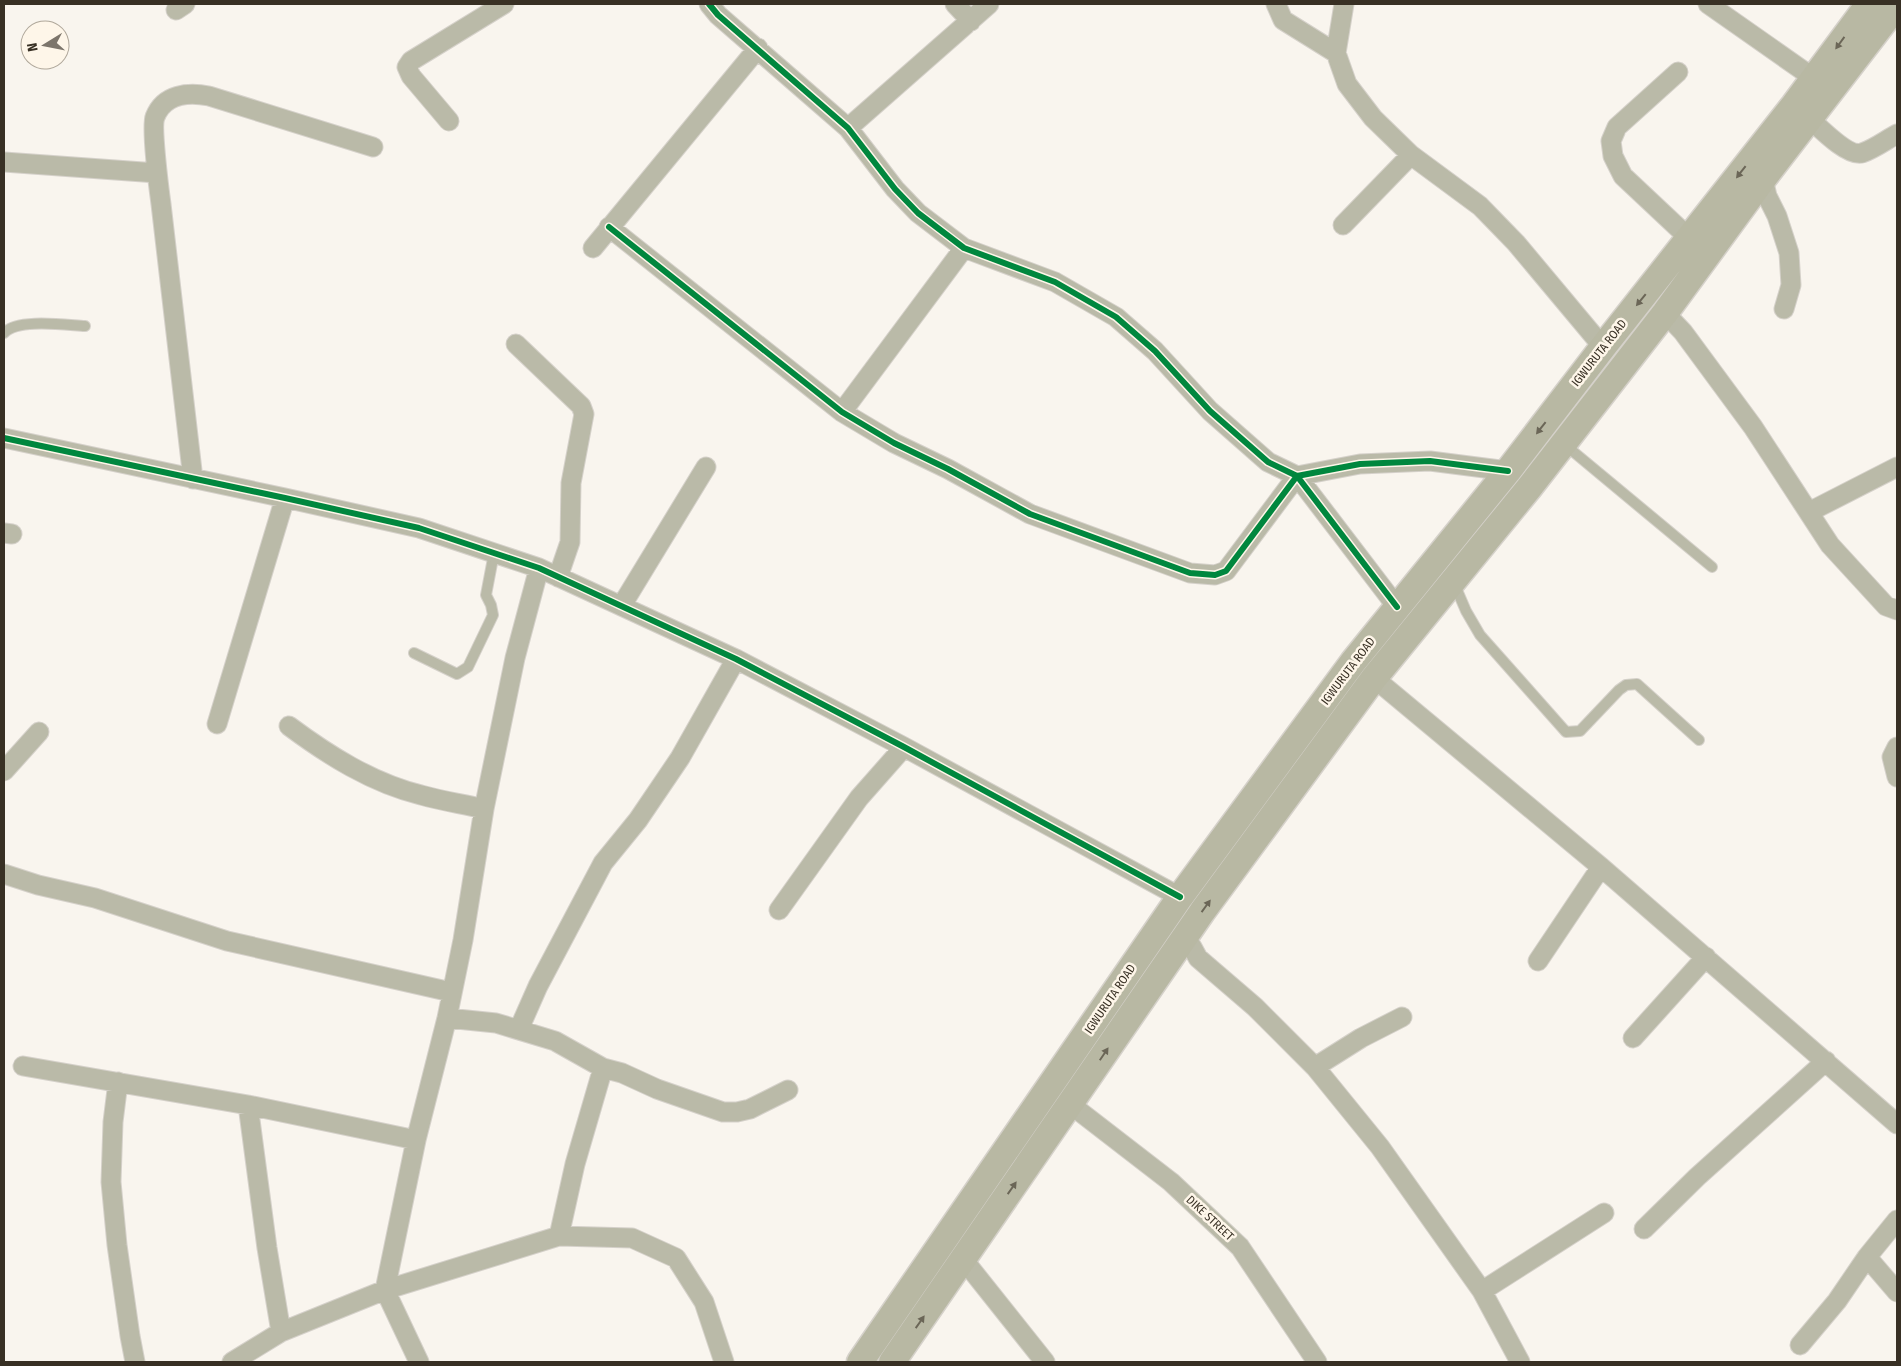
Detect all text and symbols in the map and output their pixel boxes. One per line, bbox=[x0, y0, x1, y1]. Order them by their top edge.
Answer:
north arrow bbox=[20, 20, 70, 70]
one-way arrow bbox=[1835, 36, 1845, 50]
text: N bbox=[24, 42, 42, 53]
one-way arrow bbox=[1736, 165, 1746, 179]
one-way arrow bbox=[1636, 293, 1647, 306]
street label: IGWURUTA ROAD bbox=[1569, 317, 1629, 389]
one-way arrow bbox=[1536, 421, 1546, 435]
street label: IGWURUTA ROAD bbox=[1318, 635, 1378, 707]
one-way arrow bbox=[1201, 900, 1212, 913]
street label: IGWURUTA ROAD bbox=[1082, 962, 1138, 1036]
one-way arrow bbox=[1099, 1048, 1109, 1061]
one-way arrow bbox=[1007, 1181, 1017, 1195]
street label: DIKE STREET bbox=[1183, 1193, 1237, 1244]
one-way arrow bbox=[915, 1315, 925, 1329]

